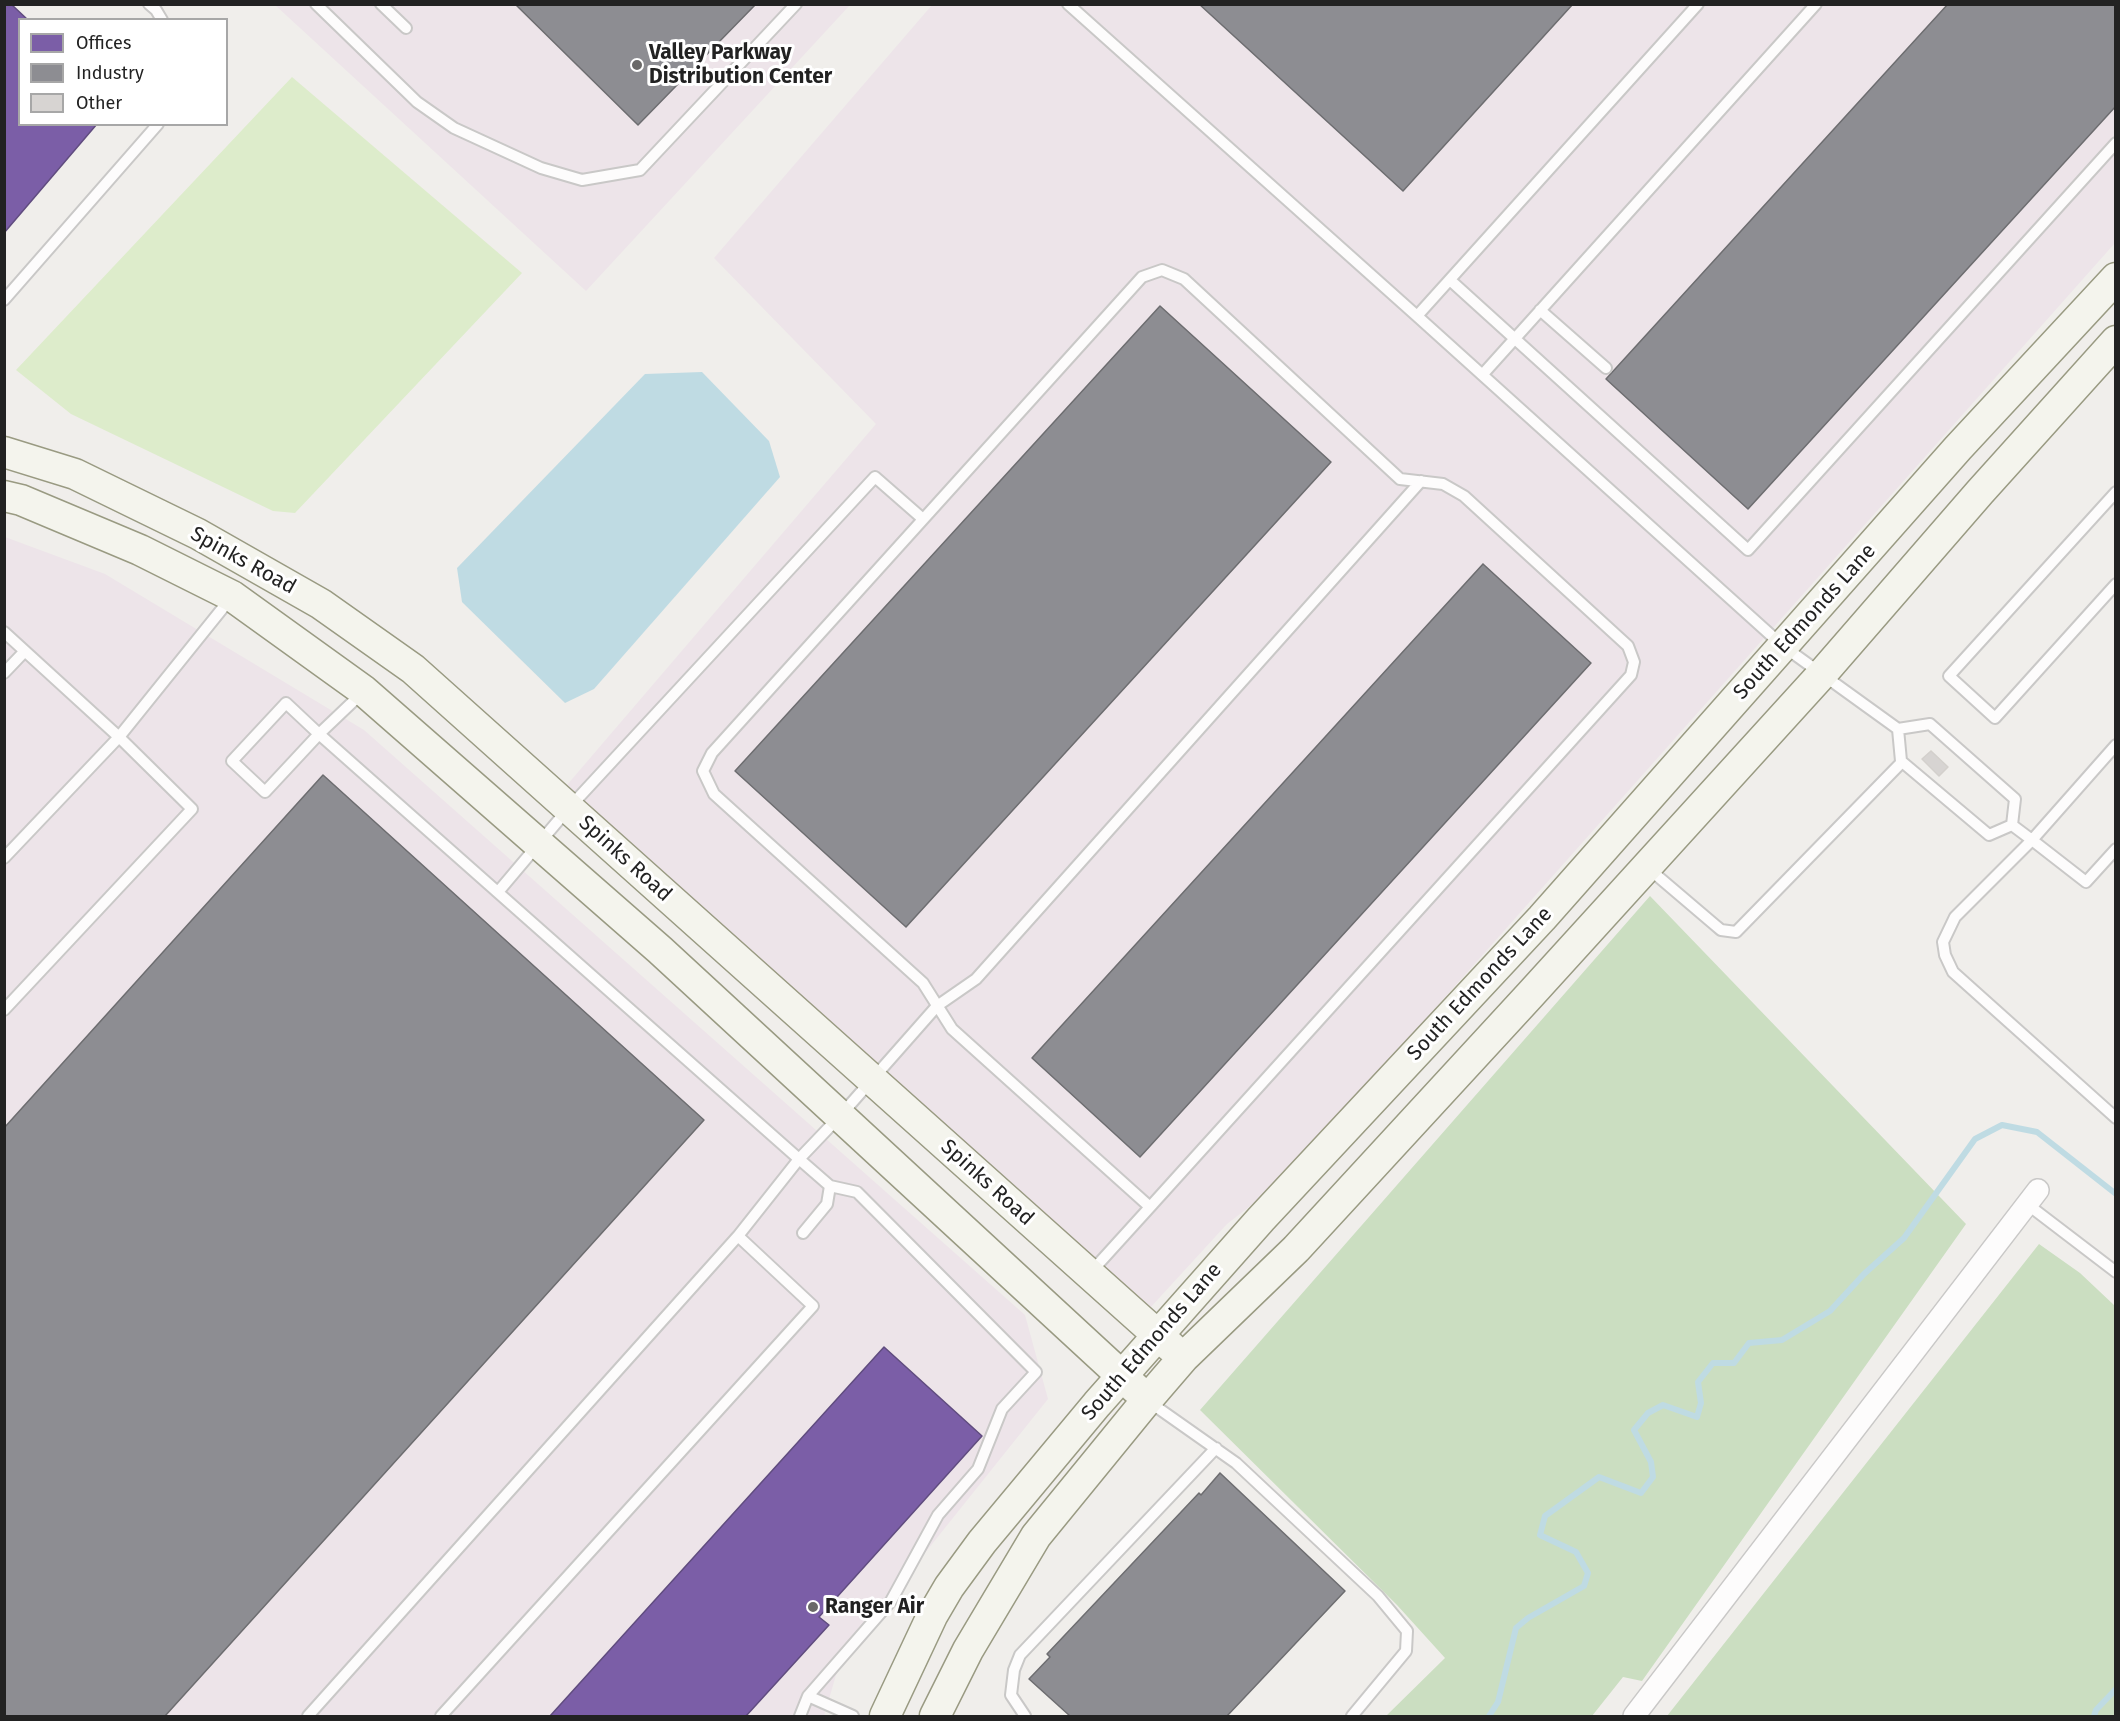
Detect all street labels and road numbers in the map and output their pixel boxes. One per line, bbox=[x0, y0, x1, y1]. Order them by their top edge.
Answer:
street label: Spinks Road bbox=[186, 522, 300, 600]
street label: South Edmonds Lane bbox=[1728, 539, 1882, 705]
street label: Spinks Road bbox=[573, 811, 677, 907]
street label: South Edmonds Lane bbox=[1402, 902, 1558, 1066]
street label: Spinks Road bbox=[935, 1135, 1039, 1231]
street label: South Edmonds Lane bbox=[1077, 1258, 1227, 1426]

